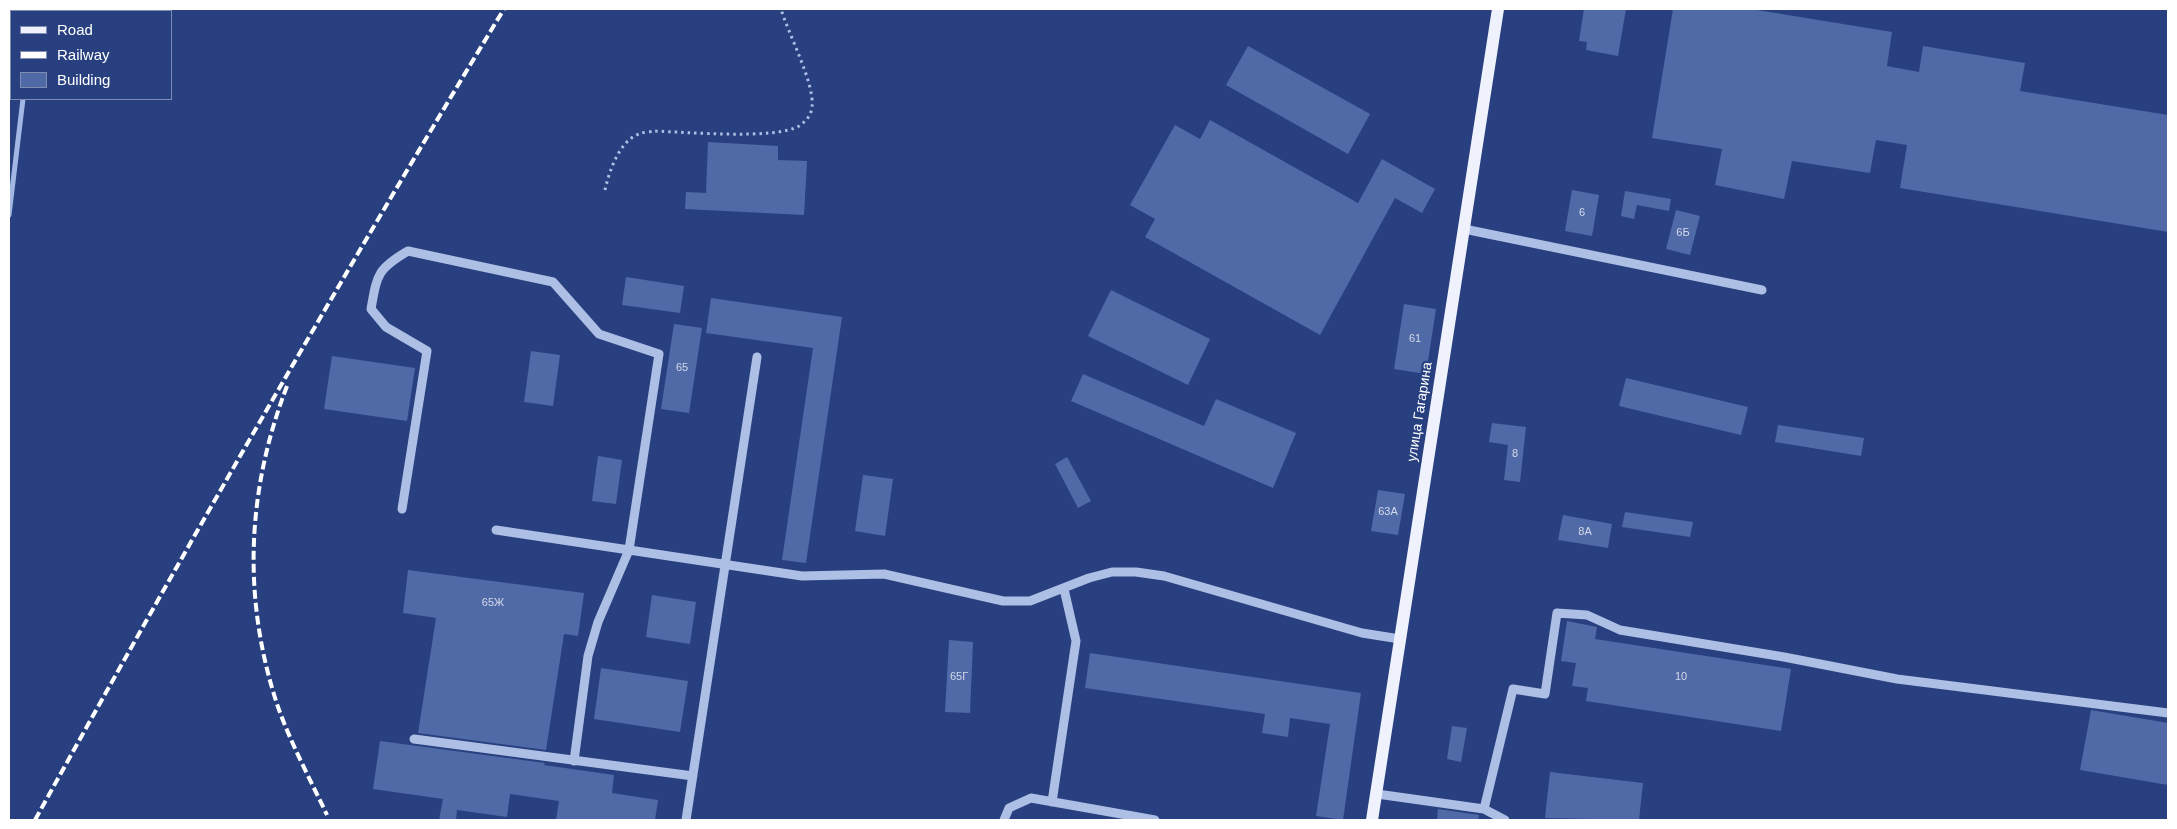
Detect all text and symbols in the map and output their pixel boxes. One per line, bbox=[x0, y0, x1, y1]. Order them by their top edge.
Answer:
legend bbox=[10, 10, 172, 100]
text: Road bbox=[57, 21, 93, 38]
text: Railway bbox=[57, 46, 110, 63]
text: Building bbox=[57, 71, 110, 88]
house number: 6 bbox=[1579, 206, 1585, 220]
house number: 6Б bbox=[1676, 226, 1690, 240]
house number: 61 bbox=[1409, 332, 1421, 346]
house number: 65 bbox=[676, 361, 688, 375]
street label: улица Гагарина bbox=[1404, 361, 1436, 463]
house number: 8 bbox=[1512, 447, 1518, 461]
house number: 63А bbox=[1378, 505, 1398, 519]
house number: 8А bbox=[1578, 525, 1592, 539]
house number: 65Ж bbox=[482, 596, 504, 610]
house number: 65Г bbox=[950, 670, 968, 684]
house number: 10 bbox=[1675, 670, 1687, 684]

